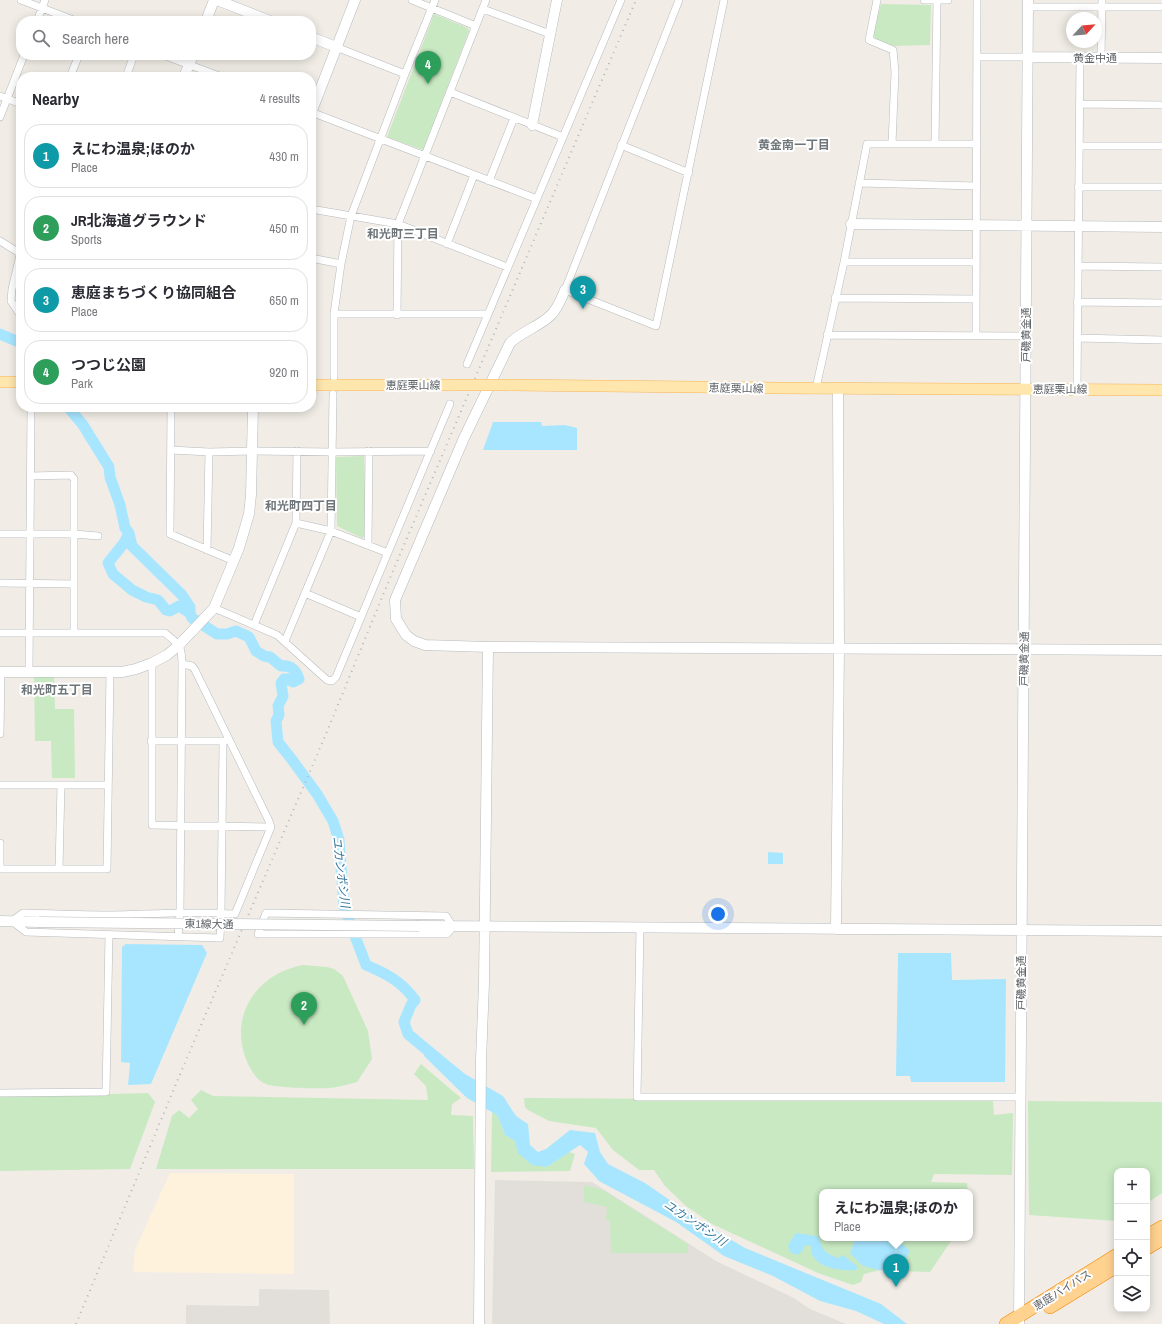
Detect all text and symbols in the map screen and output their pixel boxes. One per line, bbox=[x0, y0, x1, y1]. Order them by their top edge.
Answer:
north arrow bbox=[1066, 12, 1102, 48]
search box bbox=[16, 16, 316, 60]
icon: search bbox=[30, 27, 52, 49]
text: Search here bbox=[62, 28, 129, 49]
pin: 4 bbox=[415, 51, 441, 84]
street label: 黄金中通 bbox=[1073, 51, 1117, 65]
text: Nearby bbox=[32, 87, 79, 110]
text: 4 results bbox=[260, 90, 300, 107]
district label: 黄金南一丁目 bbox=[758, 137, 830, 153]
text: えにわ温泉;ほのか bbox=[71, 138, 195, 159]
text: 1 bbox=[43, 148, 49, 165]
text: 430 m bbox=[269, 148, 299, 165]
text: Place bbox=[71, 159, 98, 176]
text: JR北海道グラウンド bbox=[71, 210, 207, 231]
text: 2 bbox=[43, 220, 49, 237]
text: 450 m bbox=[269, 220, 299, 237]
district label: 和光町三丁目 bbox=[367, 226, 439, 242]
text: Sports bbox=[71, 231, 102, 248]
pin: 3 bbox=[570, 276, 596, 309]
text: 恵庭まちづくり協同組合 bbox=[71, 282, 236, 303]
text: 3 bbox=[43, 292, 49, 309]
text: 650 m bbox=[269, 292, 299, 309]
text: Place bbox=[71, 303, 98, 320]
street label: 戸磯黄金通 bbox=[1019, 308, 1033, 363]
text: つつじ公園 bbox=[71, 354, 146, 375]
text: 4 bbox=[43, 364, 49, 381]
text: 920 m bbox=[269, 364, 299, 381]
text: Park bbox=[71, 375, 93, 392]
street label: 恵庭栗山線 bbox=[386, 378, 441, 392]
street label: 恵庭栗山線 bbox=[708, 381, 764, 395]
street label: 恵庭栗山線 bbox=[1033, 382, 1088, 396]
district label: 和光町四丁目 bbox=[265, 498, 337, 514]
street label: 戸磯黄金通 bbox=[1017, 631, 1031, 687]
district label: 和光町五丁目 bbox=[21, 682, 93, 698]
water label: ユカンボシ川 bbox=[329, 835, 354, 911]
your location bbox=[708, 904, 728, 924]
street label: 東1線大通 bbox=[184, 917, 234, 931]
street label: 戸磯黄金通 bbox=[1014, 956, 1028, 1011]
pin: 2 bbox=[291, 992, 317, 1025]
map controls bbox=[1114, 1168, 1150, 1312]
button: + bbox=[1114, 1168, 1150, 1204]
popup bbox=[819, 1189, 973, 1241]
water label: ユカンボシ川 bbox=[661, 1196, 731, 1251]
text: えにわ温泉;ほのか bbox=[834, 1197, 958, 1218]
button: − bbox=[1114, 1204, 1150, 1240]
text: Place bbox=[834, 1218, 861, 1235]
button: locate bbox=[1114, 1240, 1150, 1276]
pin: 1 bbox=[883, 1254, 909, 1287]
street label: 恵庭バイパス bbox=[1030, 1267, 1094, 1313]
button: layers bbox=[1114, 1276, 1150, 1312]

